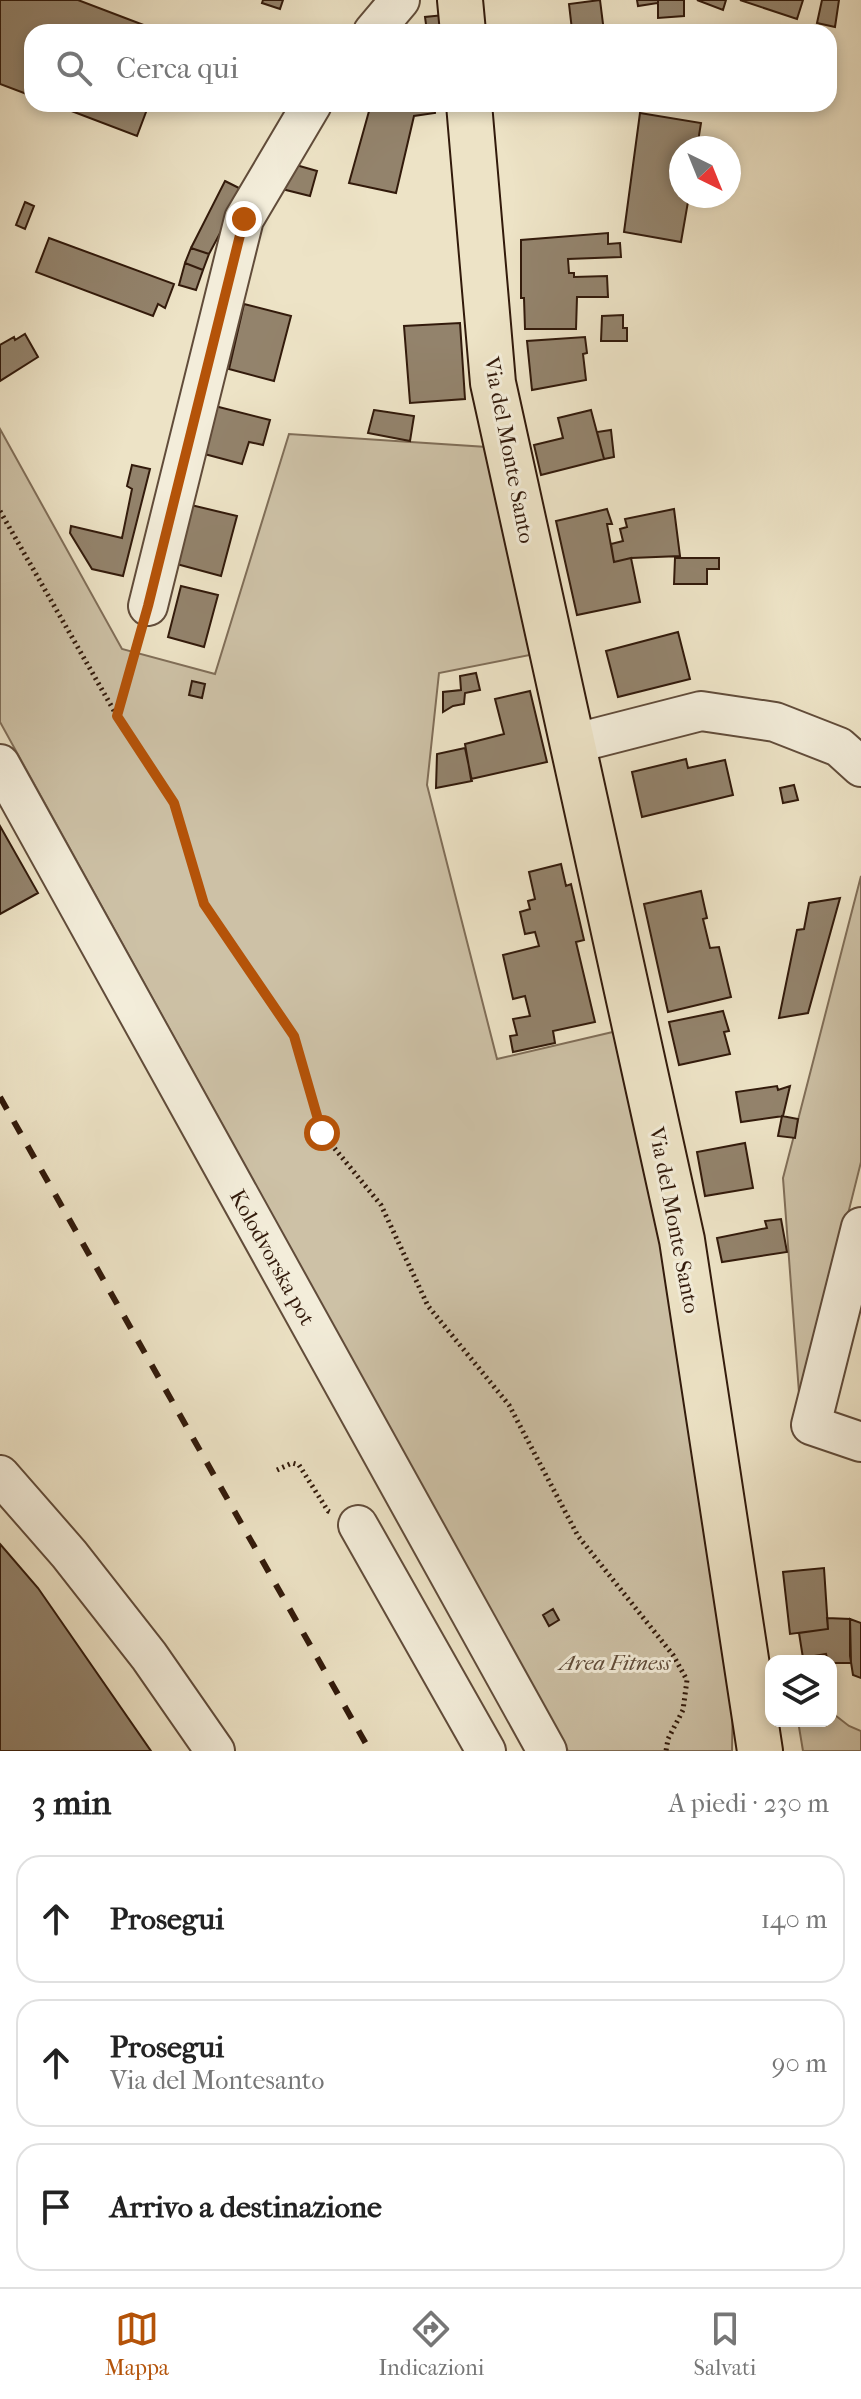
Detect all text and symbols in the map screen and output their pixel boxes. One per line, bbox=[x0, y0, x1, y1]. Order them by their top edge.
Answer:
search box bbox=[24, 24, 837, 112]
icon: search bbox=[52, 46, 96, 90]
text: Cerca qui bbox=[116, 51, 239, 86]
north arrow bbox=[669, 136, 741, 208]
route end bbox=[226, 201, 262, 237]
street label: Via del Monte Santo bbox=[478, 354, 540, 546]
route start bbox=[304, 1115, 340, 1151]
street label: Via del Monte Santo bbox=[643, 1124, 705, 1316]
street label: Kolodvorska pot bbox=[224, 1185, 320, 1330]
park label: Area Fitness bbox=[557, 1650, 672, 1676]
map controls bbox=[765, 1655, 837, 1727]
button: layers bbox=[765, 1655, 837, 1727]
text: 3 min bbox=[32, 1783, 111, 1823]
text: A piedi · 230 m bbox=[668, 1788, 829, 1819]
icon: ahead bbox=[34, 1897, 78, 1941]
text: Prosegui bbox=[110, 1902, 224, 1937]
text: 140 m bbox=[761, 1904, 827, 1935]
text: Prosegui bbox=[110, 2030, 224, 2065]
icon: ahead bbox=[34, 2041, 78, 2085]
text: 90 m bbox=[772, 2048, 827, 2079]
text: Via del Montesanto bbox=[110, 2065, 324, 2096]
icon: arrive bbox=[34, 2185, 78, 2229]
text: Arrivo a destinazione bbox=[110, 2190, 382, 2225]
tab: Mappa bbox=[105, 2307, 169, 2381]
tab: Indicazioni bbox=[378, 2307, 484, 2381]
tab: Salvati bbox=[694, 2307, 756, 2381]

